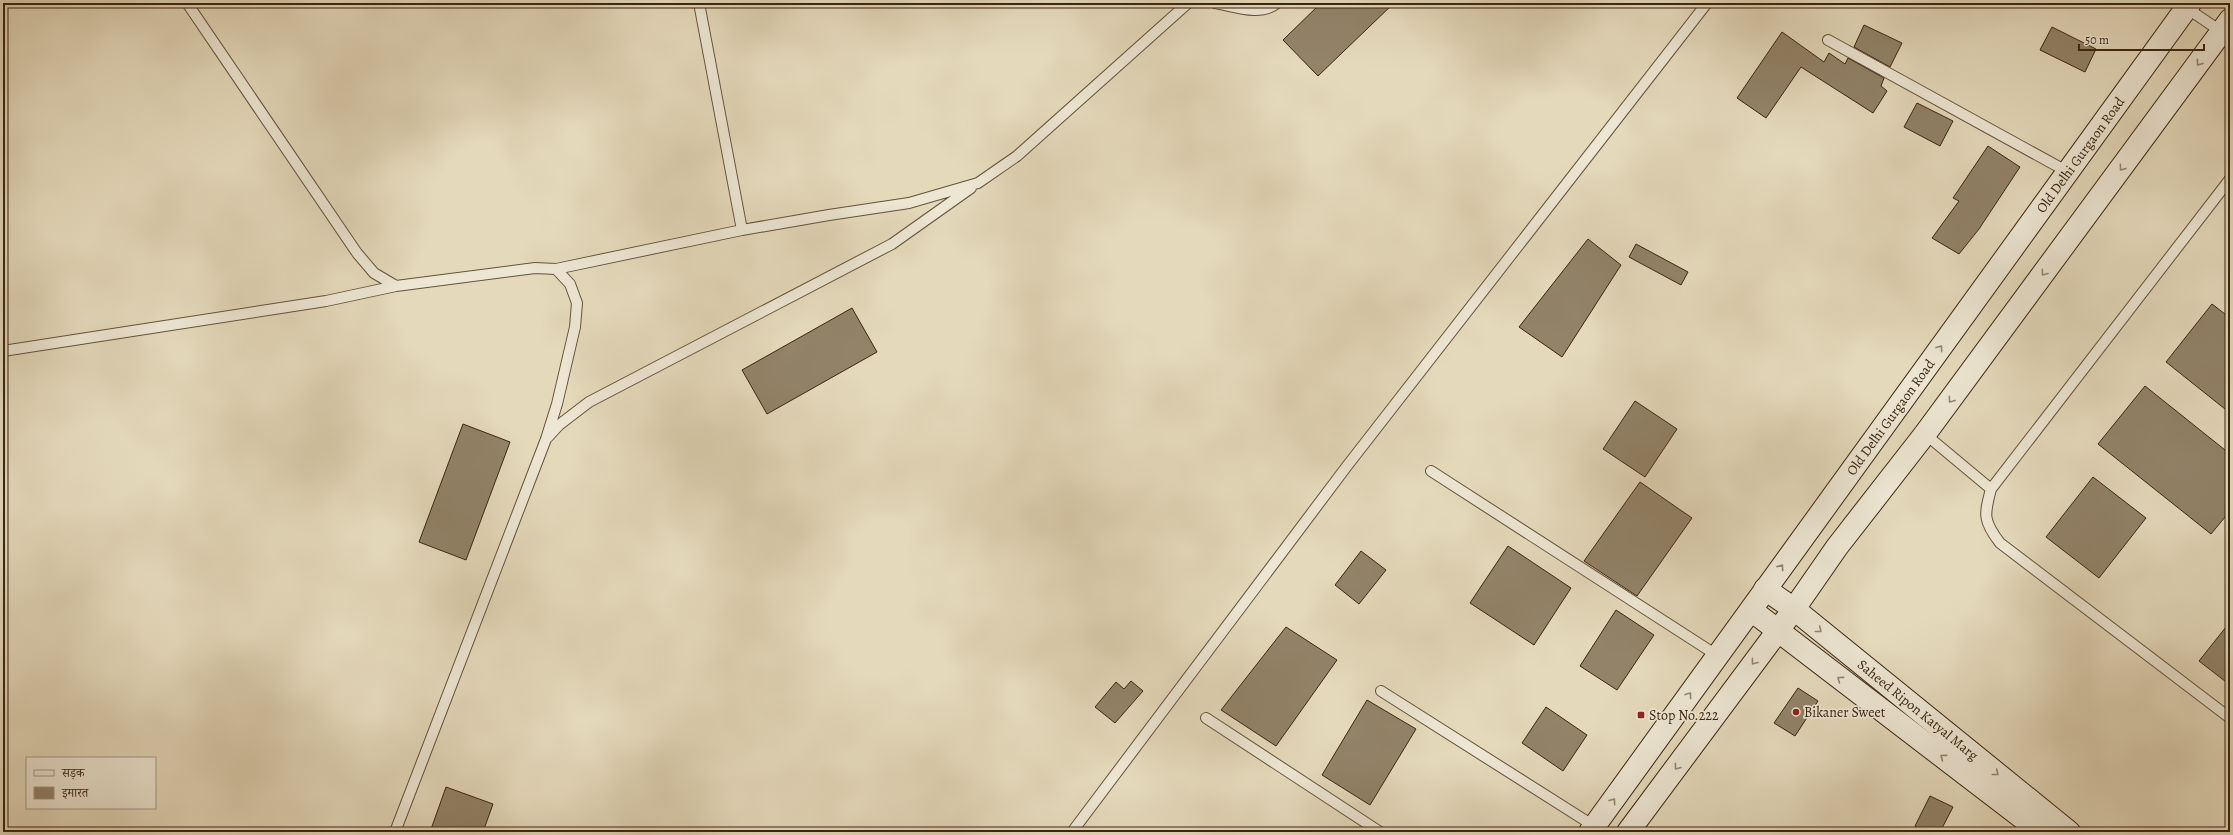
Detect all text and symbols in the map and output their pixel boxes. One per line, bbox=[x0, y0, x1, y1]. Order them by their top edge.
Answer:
scale bar bbox=[2079, 26, 2204, 52]
text: 50 m bbox=[2085, 32, 2109, 48]
one-way arrow bbox=[2196, 59, 2203, 66]
street label: Old Delhi Gurgaon Road bbox=[2032, 92, 2129, 217]
one-way arrow bbox=[2119, 164, 2126, 171]
one-way arrow bbox=[2042, 268, 2049, 275]
one-way arrow bbox=[1935, 346, 1942, 353]
street label: Old Delhi Gurgaon Road bbox=[1842, 355, 1939, 479]
one-way arrow bbox=[1949, 395, 1956, 402]
one-way arrow bbox=[1776, 564, 1784, 571]
one-way arrow bbox=[1814, 625, 1821, 632]
street label: Saheed Ripon Katyal Marg bbox=[1854, 655, 1983, 764]
one-way arrow bbox=[1752, 658, 1759, 665]
one-way arrow bbox=[1837, 676, 1844, 683]
one-way arrow bbox=[1684, 693, 1691, 700]
place label: Bikaner Sweet bbox=[1804, 703, 1886, 722]
place label: Stop No.222 bbox=[1649, 706, 1719, 725]
marker: Bikaner Sweet bbox=[1791, 707, 1801, 717]
marker: Stop No.222 bbox=[1636, 710, 1646, 720]
one-way arrow bbox=[1941, 755, 1948, 762]
legend bbox=[26, 757, 156, 809]
one-way arrow bbox=[1674, 763, 1682, 770]
text: सड़क bbox=[61, 765, 86, 781]
one-way arrow bbox=[1992, 768, 1999, 775]
text: इमारत bbox=[61, 785, 89, 801]
one-way arrow bbox=[1608, 798, 1615, 805]

